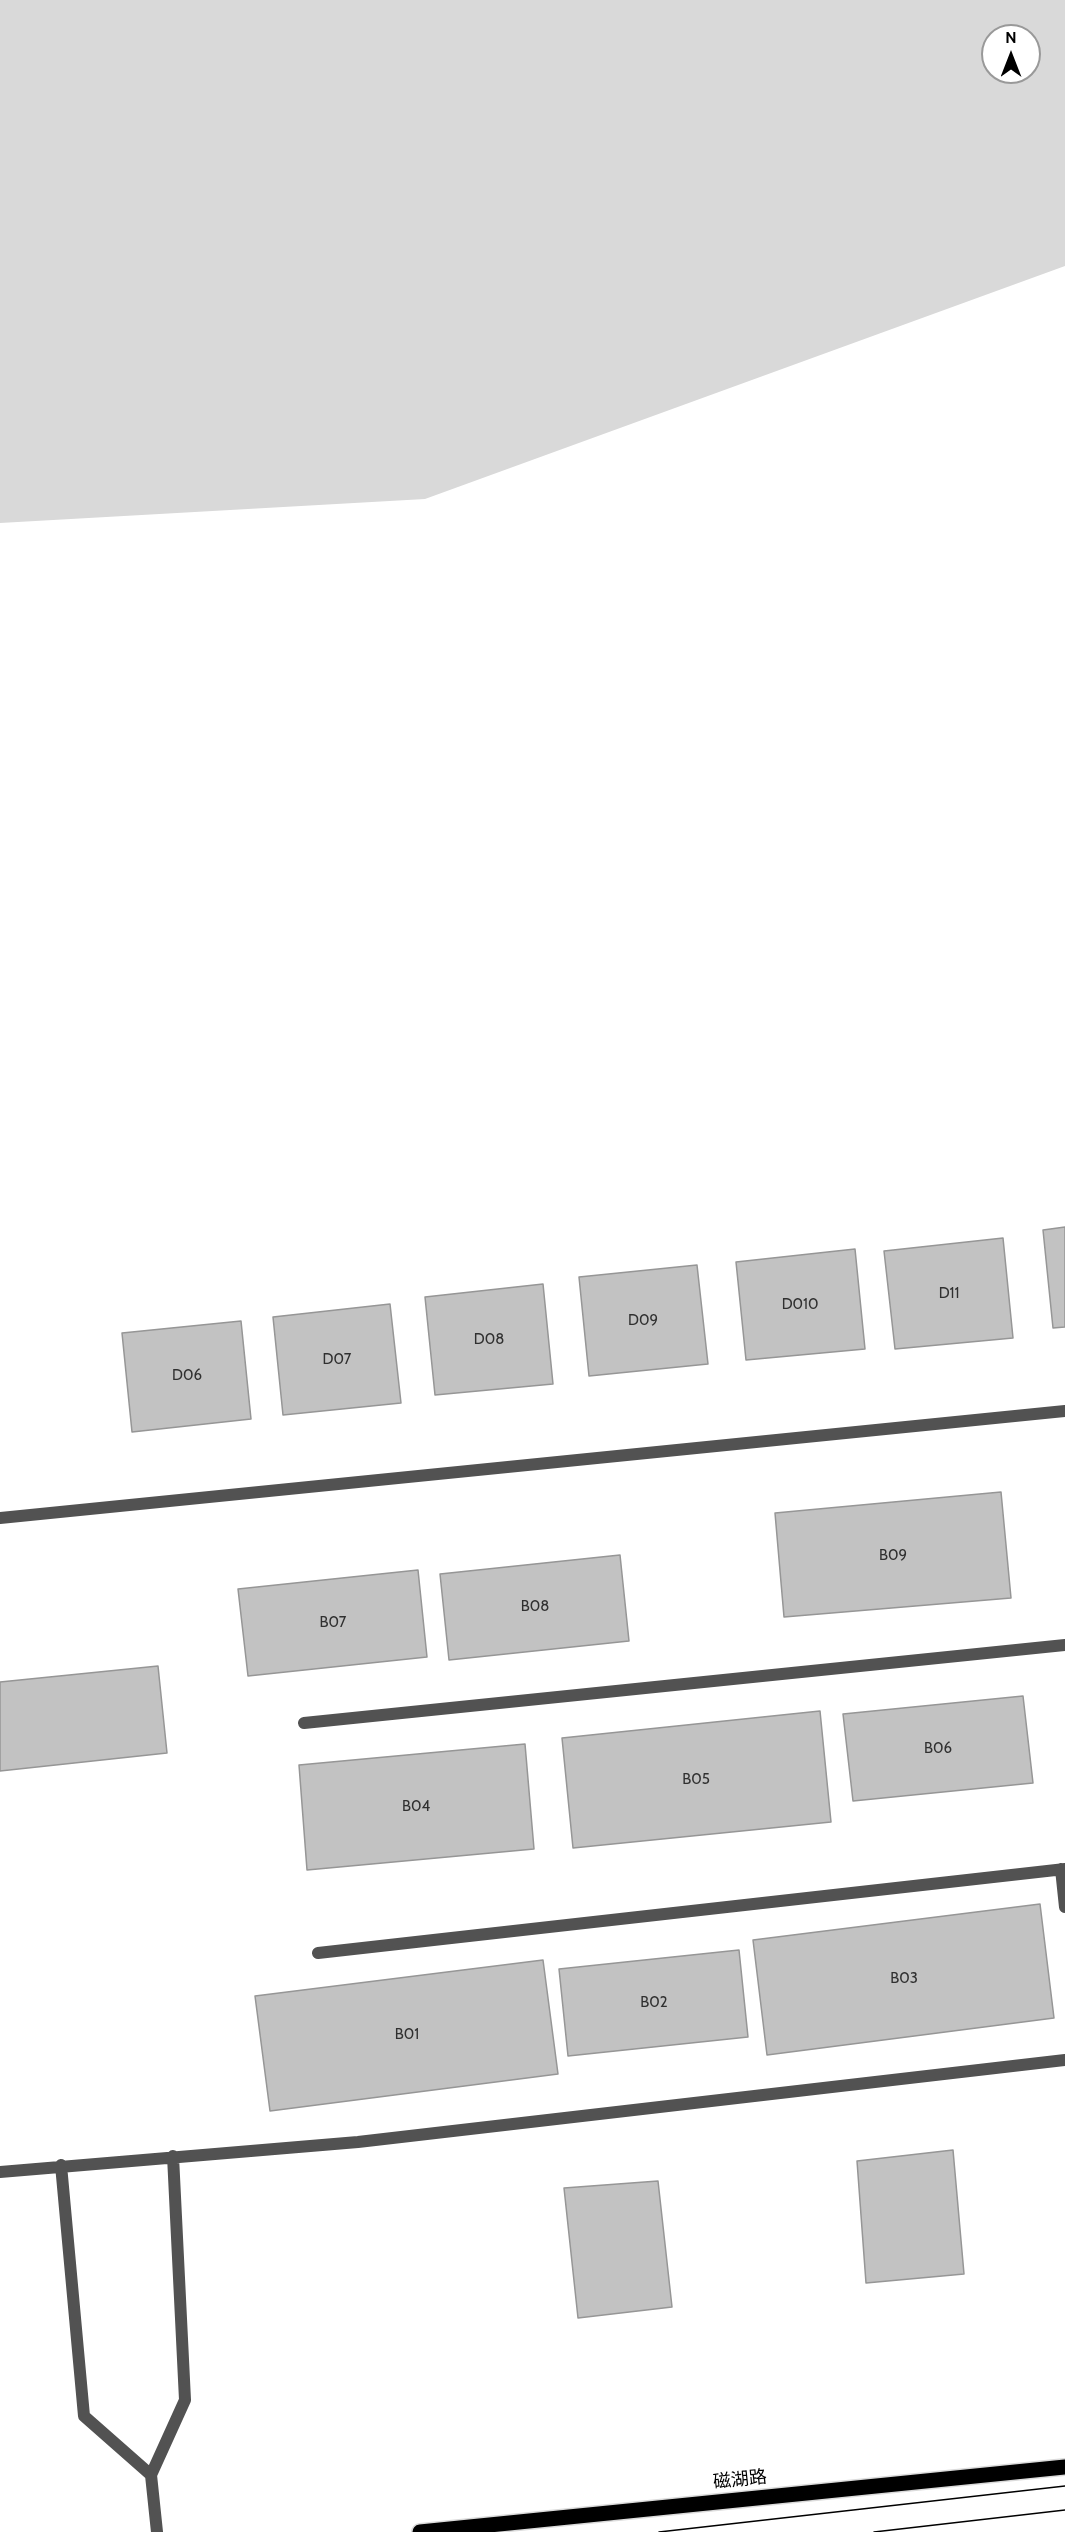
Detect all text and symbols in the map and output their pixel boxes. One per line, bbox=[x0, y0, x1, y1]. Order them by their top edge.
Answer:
north arrow bbox=[981, 24, 1041, 84]
text: N bbox=[1005, 28, 1017, 47]
house number: D11 bbox=[939, 1285, 959, 1303]
house number: D010 bbox=[782, 1296, 818, 1314]
house number: D09 bbox=[628, 1312, 658, 1330]
house number: D08 bbox=[474, 1331, 504, 1349]
house number: D07 bbox=[323, 1351, 351, 1369]
house number: D06 bbox=[172, 1367, 202, 1385]
house number: B09 bbox=[879, 1547, 907, 1565]
house number: B08 bbox=[521, 1598, 549, 1616]
house number: B07 bbox=[320, 1614, 346, 1632]
house number: B06 bbox=[924, 1740, 952, 1758]
house number: B05 bbox=[682, 1771, 710, 1789]
house number: B04 bbox=[402, 1798, 430, 1816]
house number: B03 bbox=[890, 1970, 918, 1988]
house number: B02 bbox=[640, 1994, 668, 2012]
house number: B01 bbox=[395, 2026, 419, 2044]
street label: 磁湖路 bbox=[712, 2466, 768, 2494]

